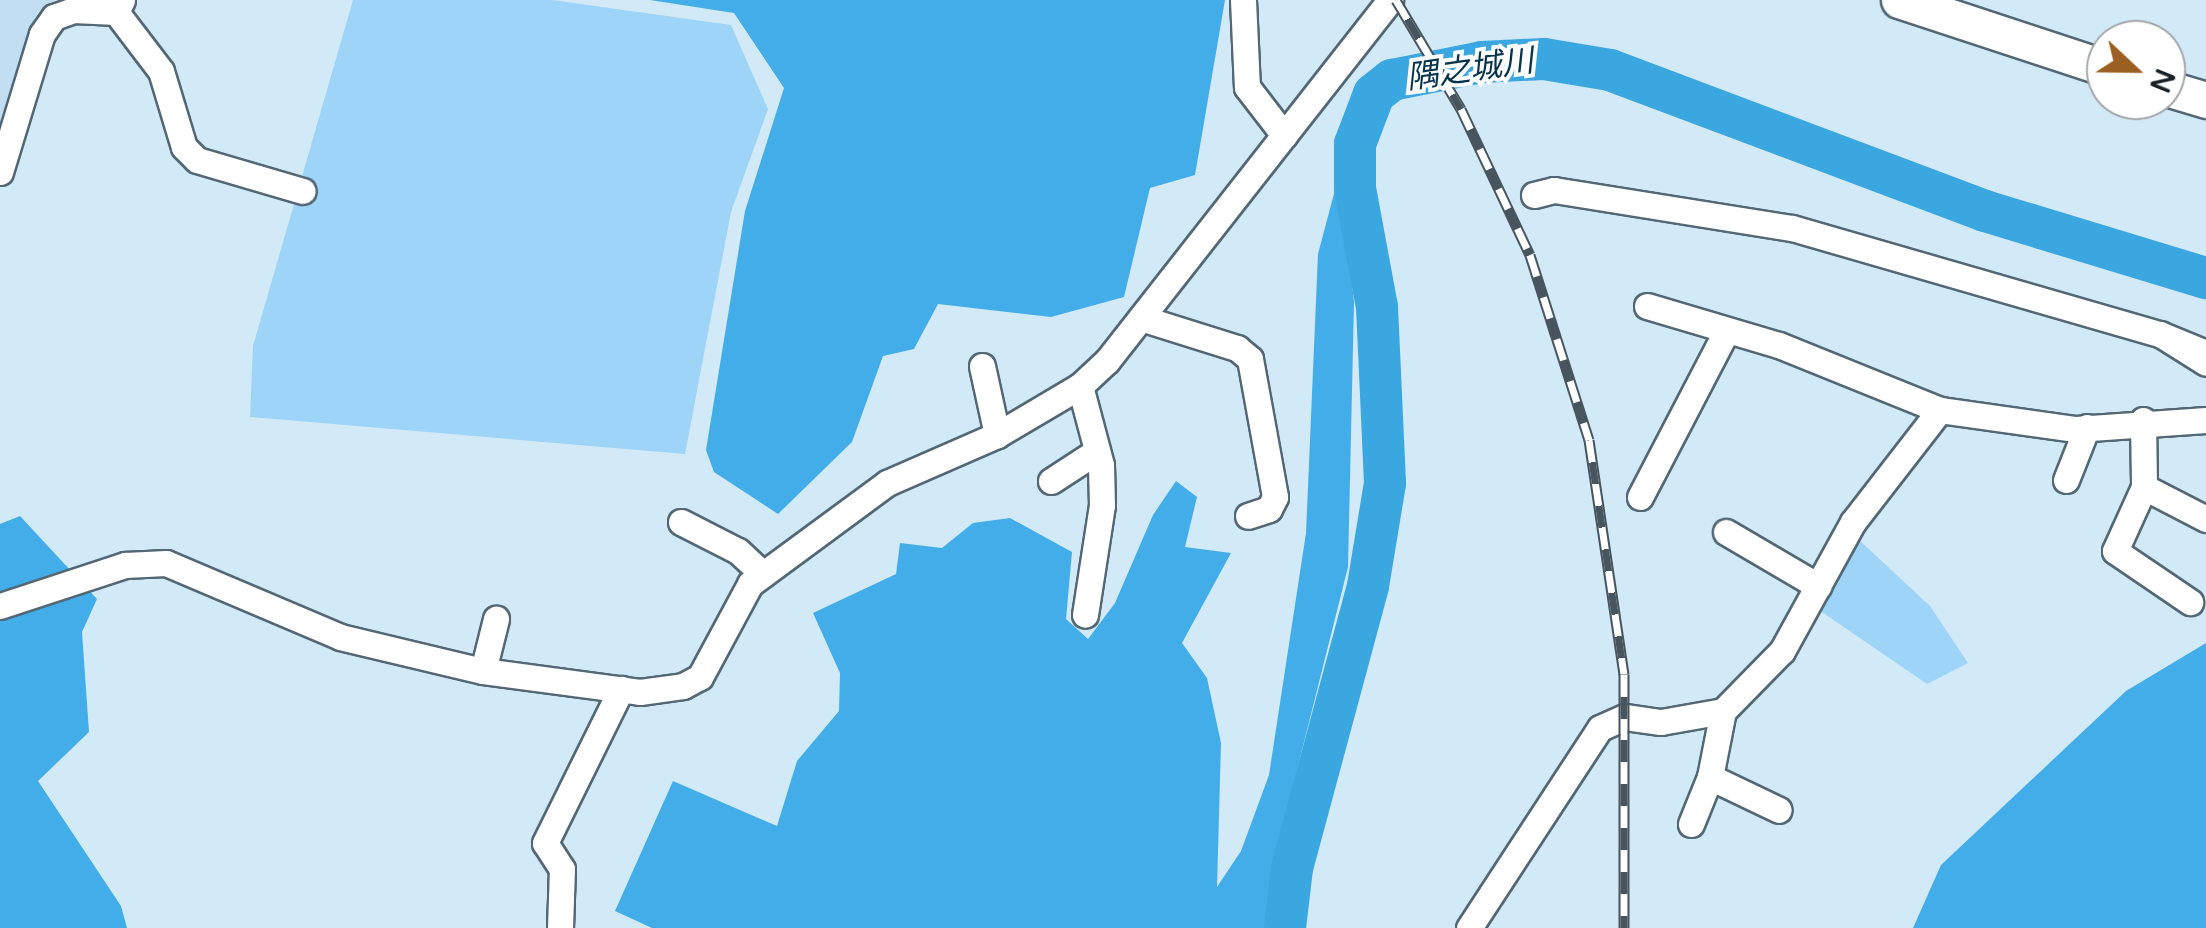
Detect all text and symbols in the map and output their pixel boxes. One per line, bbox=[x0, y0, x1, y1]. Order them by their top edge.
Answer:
north arrow bbox=[2086, 20, 2186, 120]
water label: 隅之城川 bbox=[1404, 42, 1536, 98]
text: N bbox=[2142, 64, 2182, 97]

